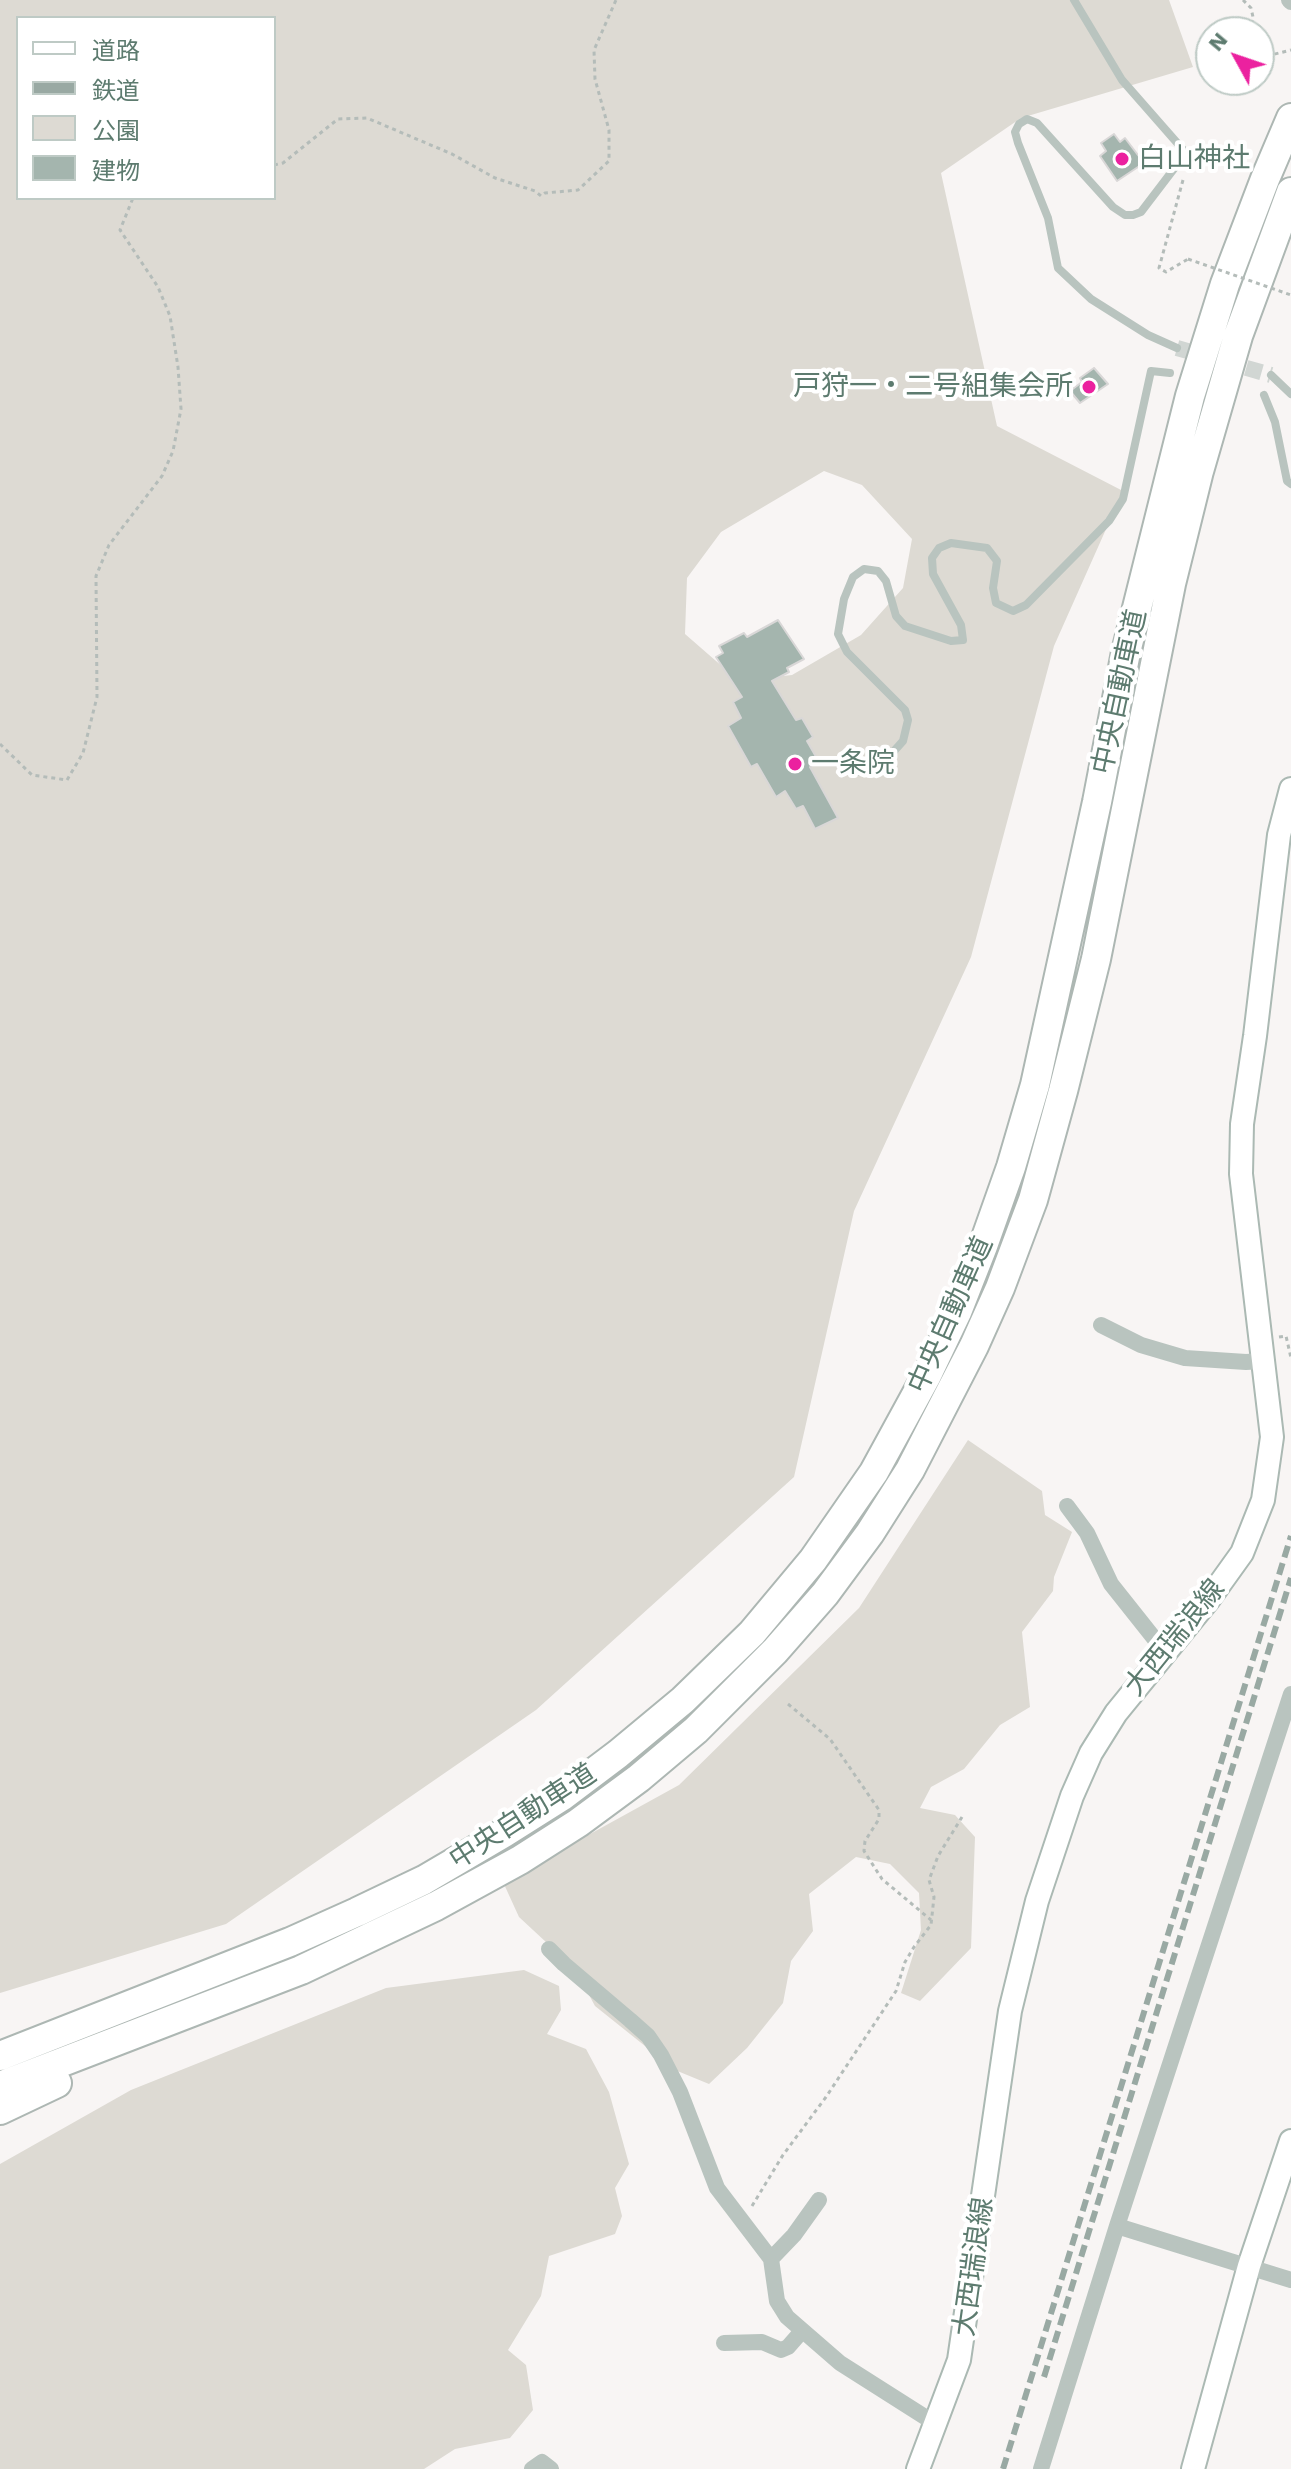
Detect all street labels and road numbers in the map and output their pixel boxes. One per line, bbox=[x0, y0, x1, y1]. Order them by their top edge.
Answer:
street label: 中央自動車道 bbox=[1086, 606, 1154, 778]
street label: 中央自動車道 bbox=[901, 1231, 1001, 1399]
street label: 大西瑞浪線 bbox=[1118, 1573, 1232, 1703]
street label: 中央自動車道 bbox=[443, 1757, 603, 1877]
street label: 大西瑞浪線 bbox=[948, 2195, 1000, 2339]

